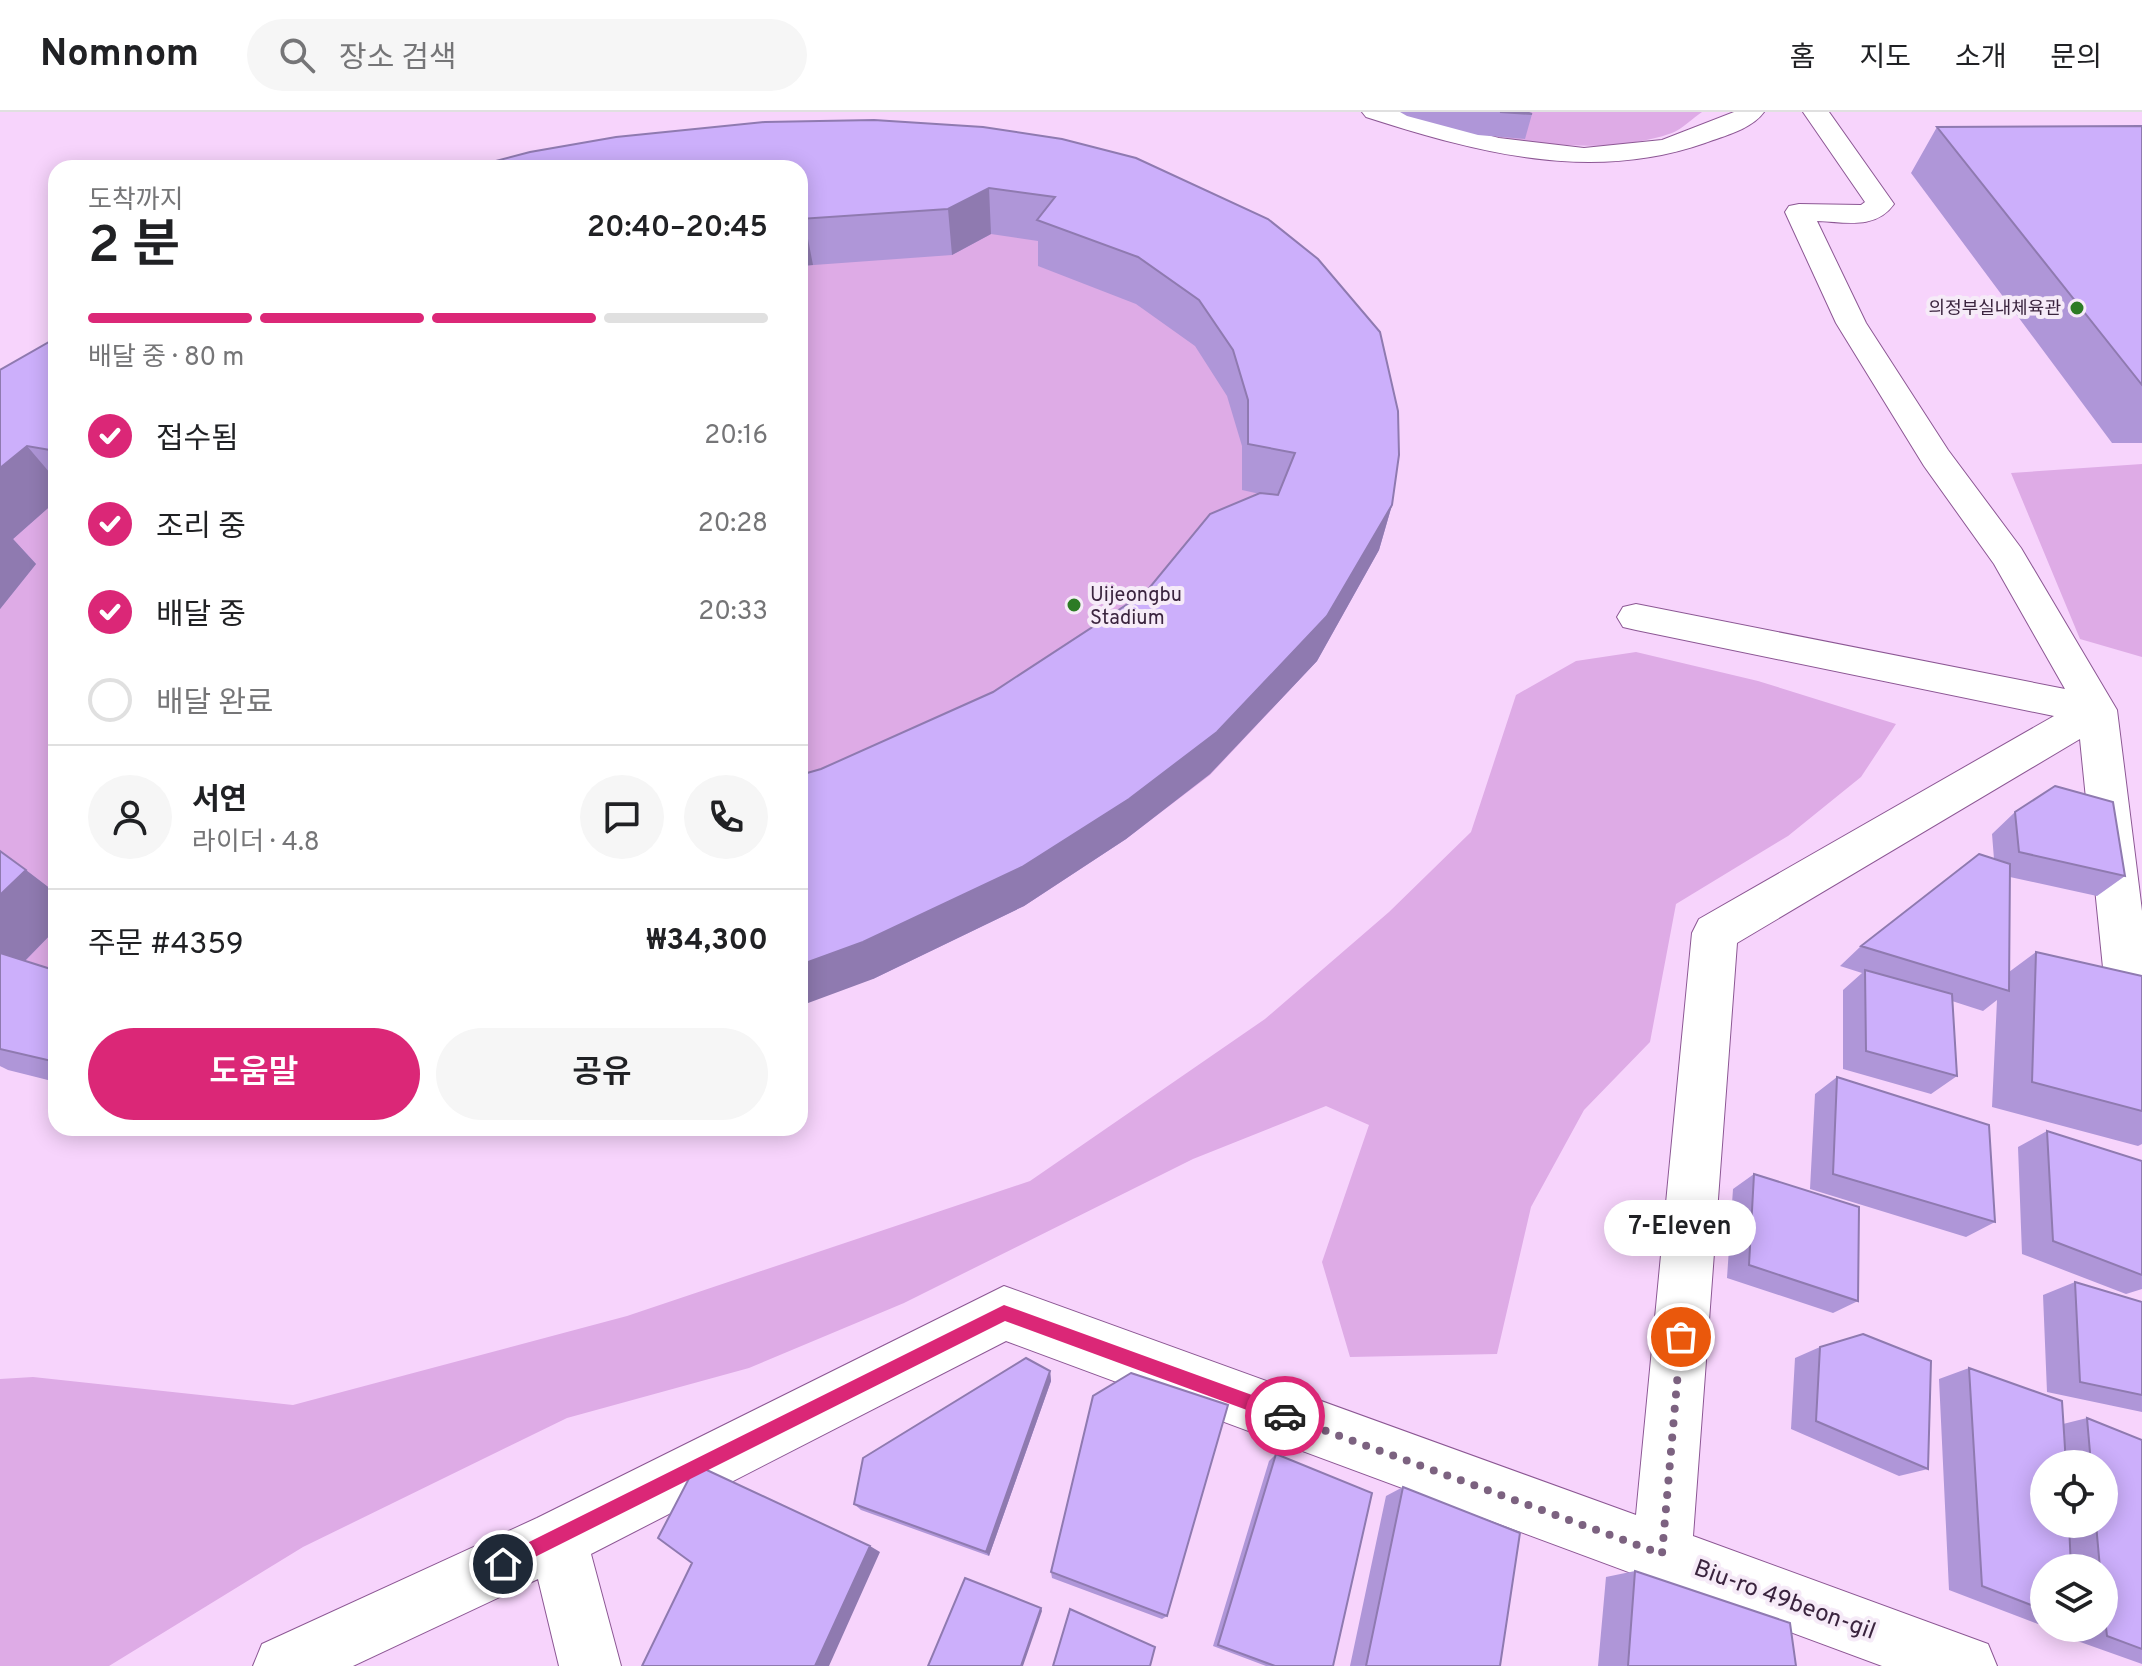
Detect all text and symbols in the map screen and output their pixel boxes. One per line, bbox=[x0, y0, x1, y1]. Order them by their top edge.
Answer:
search box bbox=[247, 19, 807, 91]
text: Nomnom bbox=[40, 31, 199, 80]
icon: search bbox=[275, 33, 319, 77]
text: 장소 검색 bbox=[339, 41, 457, 78]
text: 홈 bbox=[1790, 41, 1815, 77]
text: 지도 bbox=[1859, 41, 1911, 77]
text: 소개 bbox=[1955, 41, 2006, 77]
text: 문의 bbox=[2050, 41, 2102, 77]
text: 도착까지 bbox=[88, 185, 184, 218]
text: 20:40–20:45 bbox=[587, 210, 768, 247]
text: 2 분 bbox=[88, 215, 180, 281]
place label: 의정부실내체육관 bbox=[1929, 298, 2061, 321]
marker: 의정부실내체육관 bbox=[2068, 299, 2086, 317]
text: 배달 중 · 80 m bbox=[88, 342, 244, 375]
icon: check bbox=[88, 414, 132, 458]
text: 20:16 bbox=[704, 420, 768, 453]
text: 접수됨 bbox=[156, 422, 239, 459]
icon: check bbox=[88, 502, 132, 546]
text: 20:28 bbox=[698, 508, 768, 541]
text: 조리 중 bbox=[156, 510, 246, 547]
place label: Uijeongbu Stadium bbox=[1090, 583, 1182, 632]
icon: check bbox=[88, 590, 132, 634]
text: 20:33 bbox=[698, 596, 768, 629]
marker: Uijeongbu Stadium bbox=[1065, 596, 1083, 614]
text: 배달 중 bbox=[156, 598, 246, 635]
text: 배달 완료 bbox=[156, 686, 273, 723]
button: person bbox=[88, 775, 172, 859]
button: chat bbox=[580, 775, 664, 859]
button: phone bbox=[684, 775, 768, 859]
text: 서연 bbox=[192, 783, 247, 820]
text: 라이더 · 4.8 bbox=[192, 827, 320, 860]
text: ₩34,300 bbox=[647, 923, 768, 960]
text: 주문 #4359 bbox=[88, 927, 244, 964]
button: 도움말 bbox=[88, 1028, 420, 1120]
button: 공유 bbox=[436, 1028, 768, 1120]
callout: 7-Eleven bbox=[1605, 1201, 1757, 1257]
text: 7-Eleven bbox=[1628, 1211, 1732, 1244]
pin bbox=[1647, 1303, 1715, 1371]
icon: bag bbox=[1659, 1315, 1703, 1359]
courier bbox=[1245, 1376, 1325, 1456]
icon: car bbox=[1263, 1394, 1307, 1438]
map controls bbox=[2030, 1450, 2118, 1642]
button: locate bbox=[2030, 1450, 2118, 1538]
pin bbox=[469, 1530, 537, 1598]
icon: home bbox=[481, 1542, 525, 1586]
street label: Biu-ro 49beon-gil bbox=[1689, 1554, 1879, 1648]
button: layers bbox=[2030, 1554, 2118, 1642]

